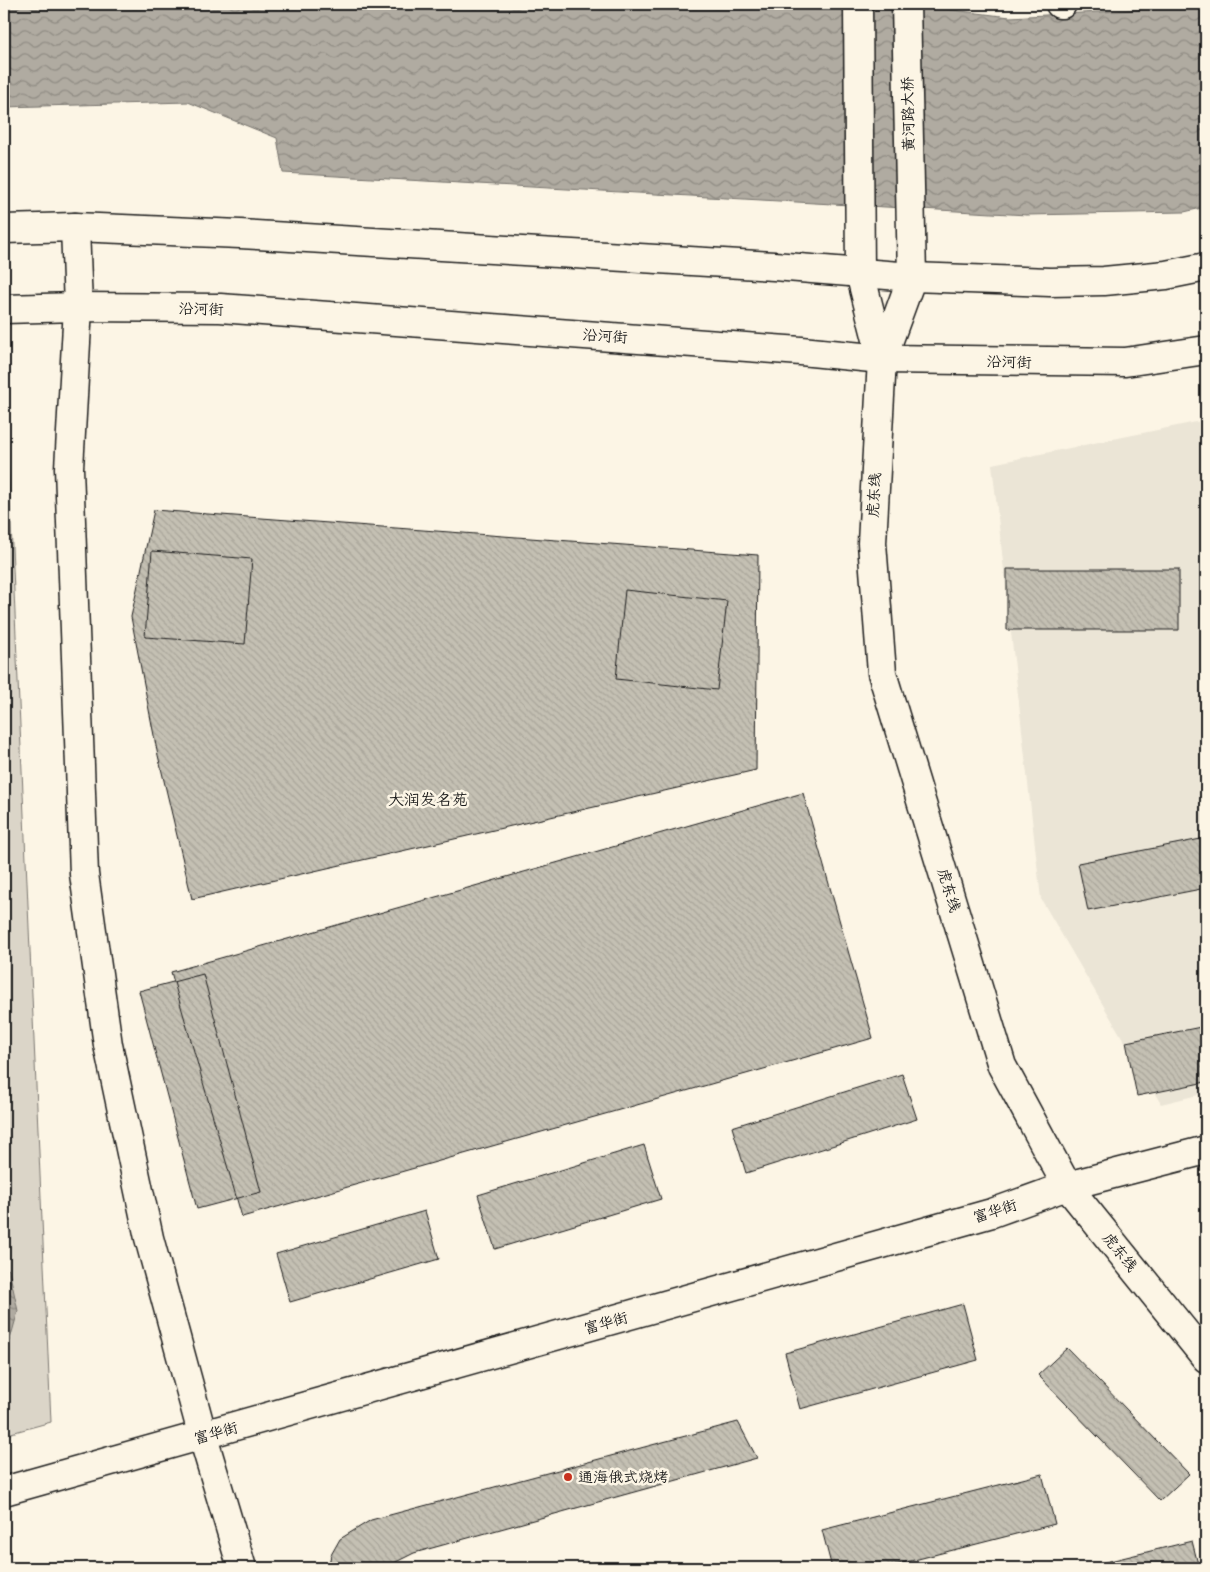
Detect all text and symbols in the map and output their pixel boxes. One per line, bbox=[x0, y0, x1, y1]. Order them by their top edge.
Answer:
street label: 黄河路大桥 bbox=[900, 76, 920, 152]
street label: 沿河街 bbox=[178, 302, 224, 320]
street label: 沿河街 bbox=[582, 327, 628, 349]
street label: 沿河街 bbox=[986, 355, 1032, 373]
street label: 虎东线 bbox=[866, 472, 886, 518]
district label: 大润发名苑 bbox=[388, 791, 468, 812]
street label: 虎东线 bbox=[932, 866, 962, 915]
street label: 富华街 bbox=[971, 1197, 1020, 1228]
street label: 虎东线 bbox=[1097, 1230, 1140, 1276]
street label: 富华街 bbox=[582, 1310, 631, 1340]
street label: 富华街 bbox=[192, 1420, 241, 1450]
place label: 通海俄式烧烤 bbox=[578, 1469, 668, 1488]
marker: 通海俄式烧烤 bbox=[562, 1471, 574, 1483]

